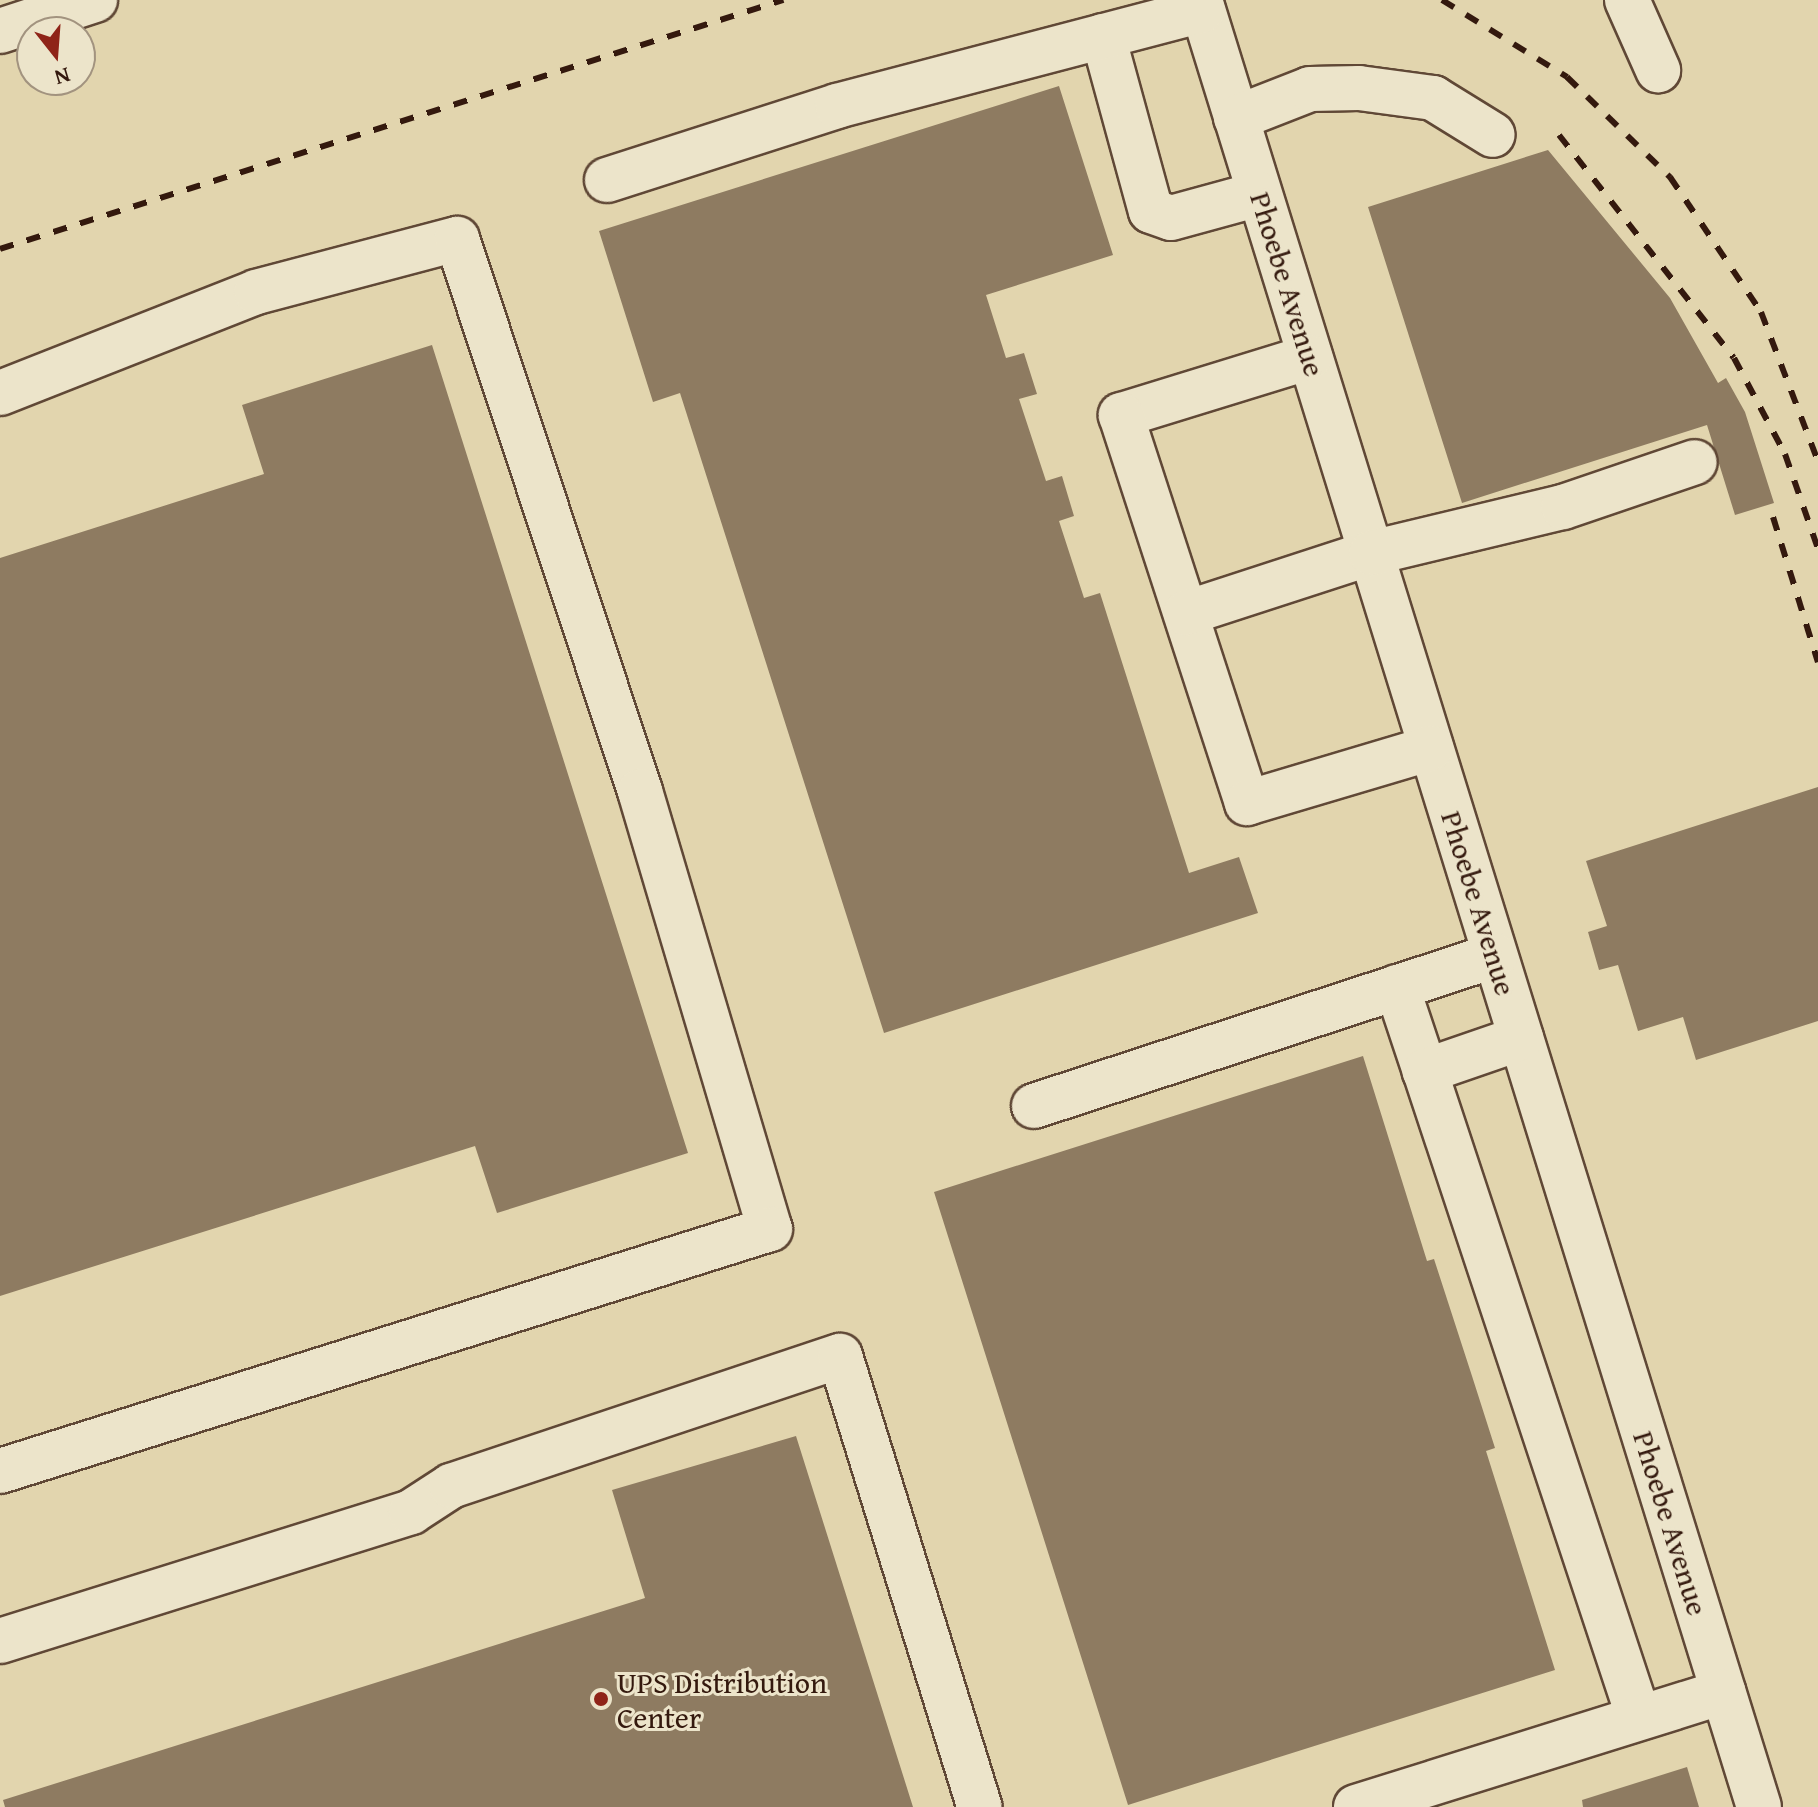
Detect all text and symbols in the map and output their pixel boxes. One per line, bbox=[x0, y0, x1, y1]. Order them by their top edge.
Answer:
north arrow bbox=[16, 16, 96, 96]
text: N bbox=[51, 60, 74, 94]
street label: Phoebe Avenue bbox=[1243, 188, 1333, 380]
street label: Phoebe Avenue bbox=[1434, 807, 1524, 999]
street label: Phoebe Avenue bbox=[1626, 1427, 1716, 1619]
place label: UPS Distribution Center bbox=[617, 1664, 827, 1734]
marker: UPS Distribution Center bbox=[592, 1690, 610, 1708]

